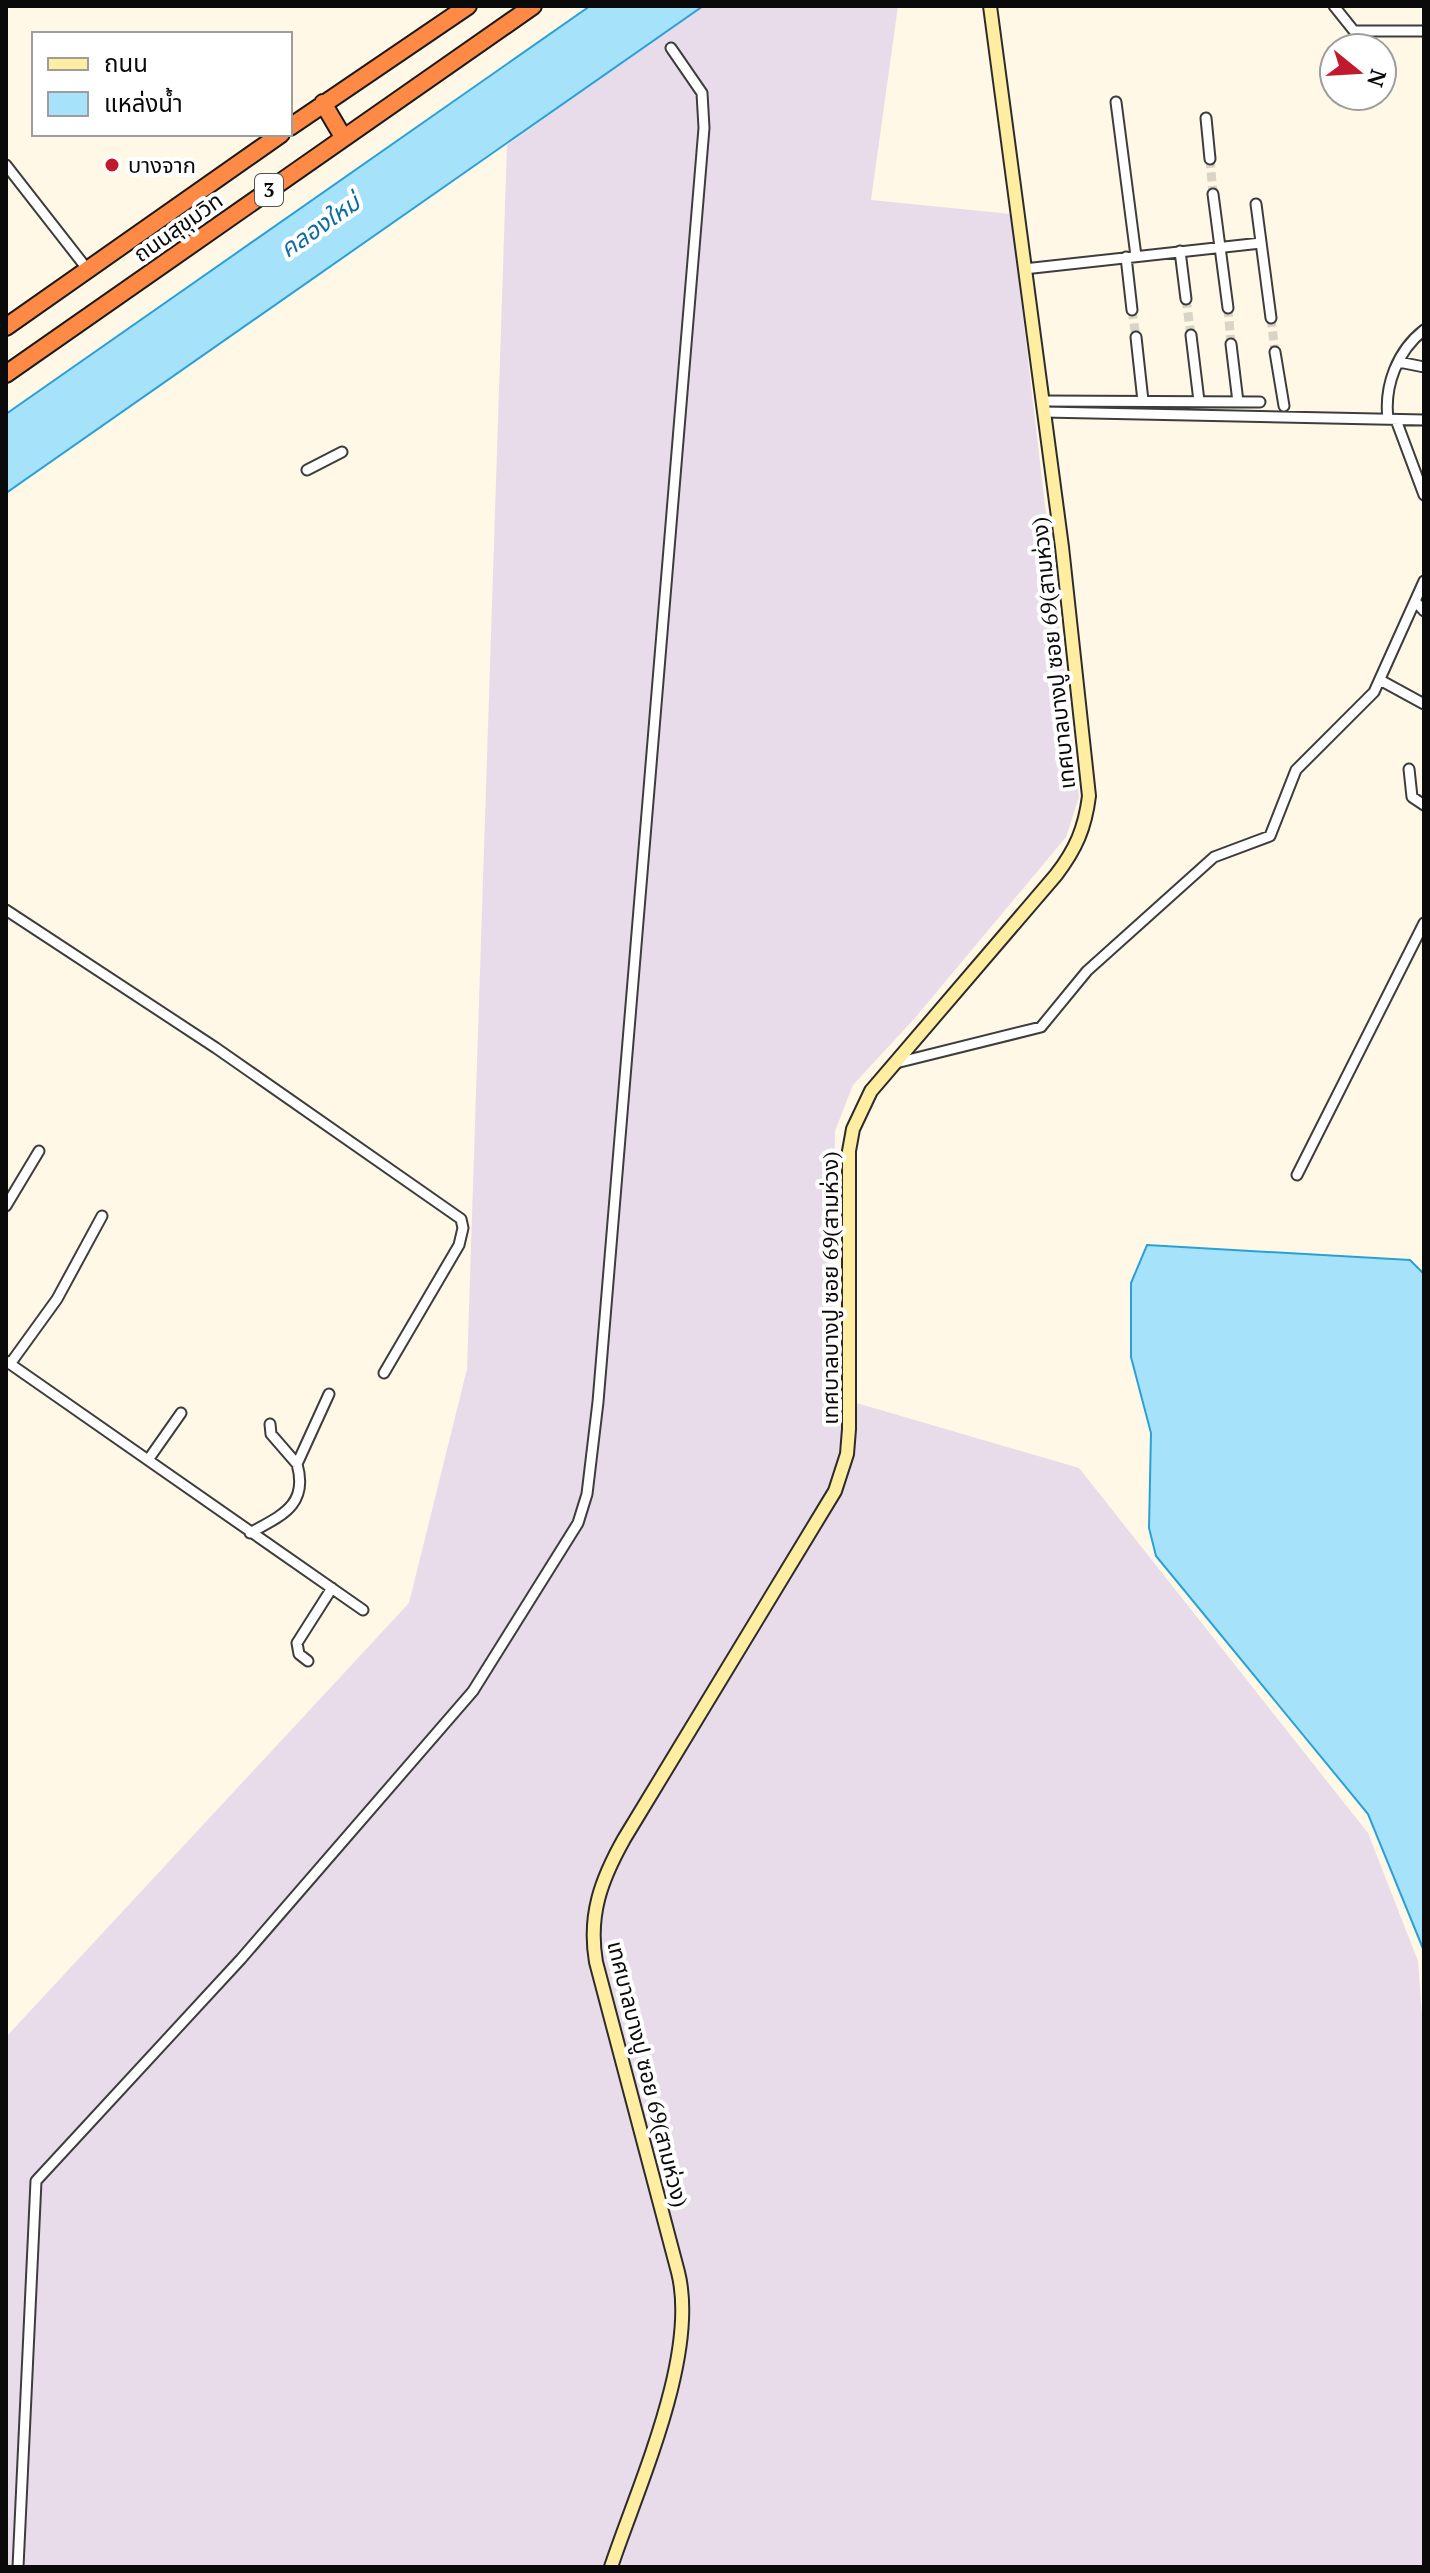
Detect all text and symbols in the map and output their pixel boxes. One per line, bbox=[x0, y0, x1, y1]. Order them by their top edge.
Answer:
legend bbox=[32, 32, 292, 136]
north arrow bbox=[1318, 32, 1398, 112]
text: ถนน bbox=[104, 47, 148, 79]
text: N bbox=[1361, 66, 1394, 91]
text: แหล่งน้ำ bbox=[104, 87, 183, 119]
place label: บางจาก bbox=[128, 150, 196, 179]
marker: บางจาก bbox=[103, 156, 121, 174]
road number: 3 bbox=[255, 174, 283, 206]
water label: คลองใหม่ bbox=[273, 184, 368, 264]
street label: ถนนสุขุมวิท bbox=[127, 185, 228, 268]
street label: เทศบาลบางปู ซอย 69(สามห่วง) bbox=[1024, 515, 1081, 791]
street label: เทศบาลบางปู ซอย 69(สามห่วง) bbox=[815, 1151, 844, 1425]
street label: เทศบาลบางปู ซอย 69(สามห่วง) bbox=[601, 1938, 696, 2210]

